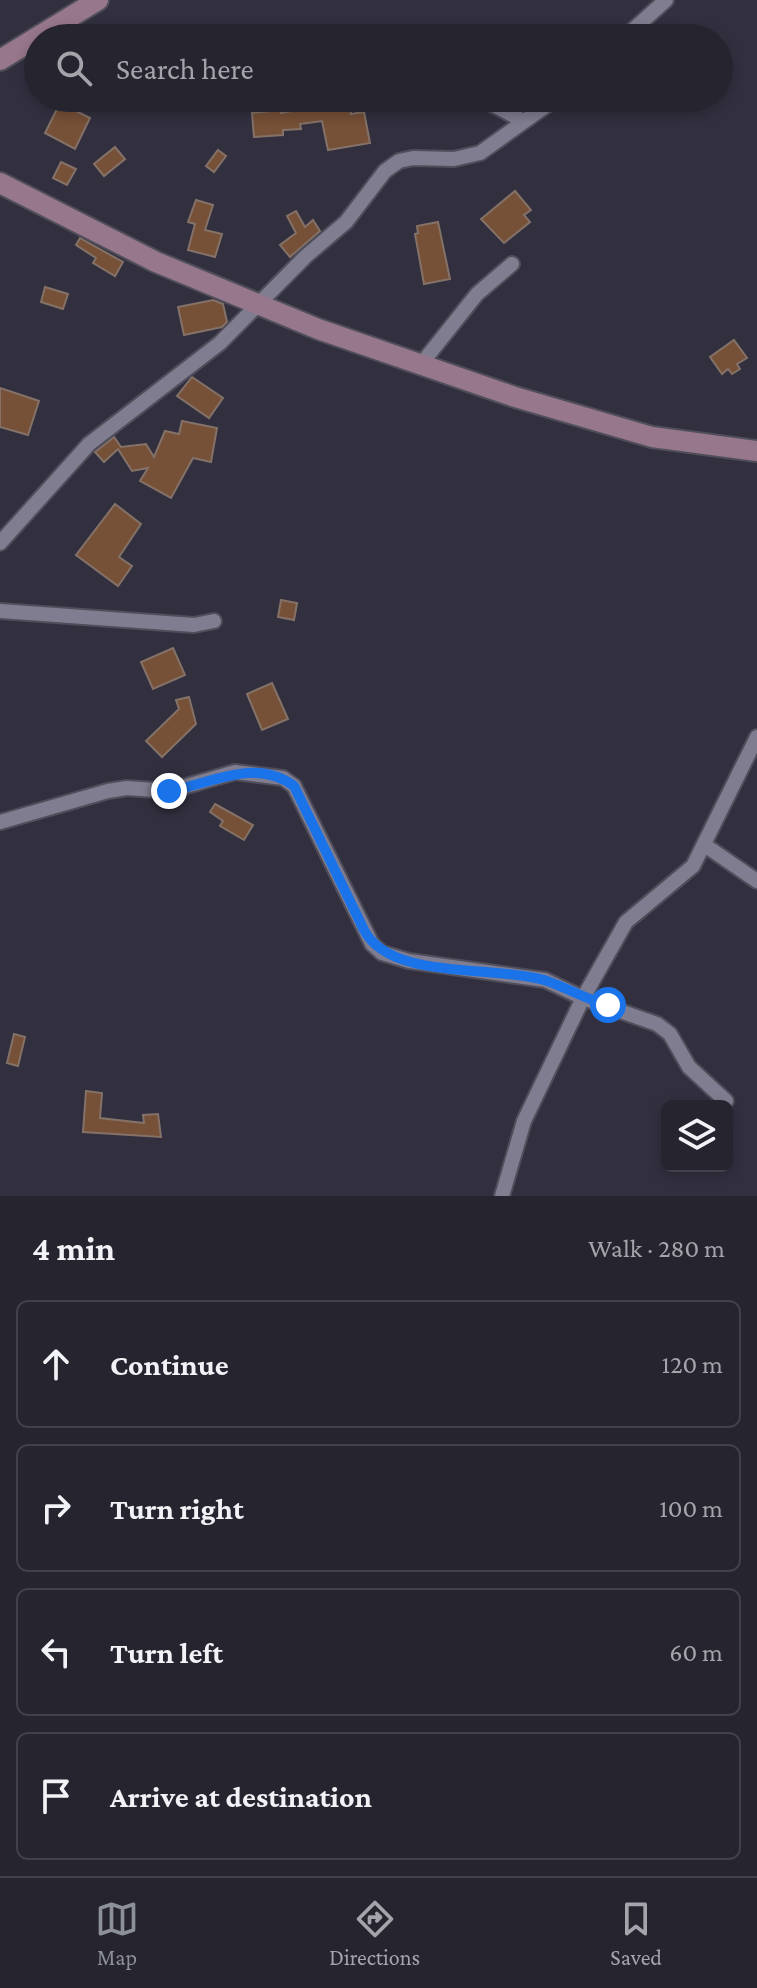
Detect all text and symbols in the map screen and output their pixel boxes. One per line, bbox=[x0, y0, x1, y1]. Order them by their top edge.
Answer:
search box bbox=[24, 24, 733, 112]
icon: search bbox=[52, 46, 96, 90]
text: Search here bbox=[116, 52, 254, 85]
route end bbox=[151, 773, 187, 809]
route start bbox=[590, 987, 626, 1023]
map controls bbox=[661, 1100, 733, 1172]
button: layers bbox=[661, 1100, 733, 1172]
text: 4 min bbox=[32, 1230, 115, 1267]
text: Walk · 280 m bbox=[588, 1234, 725, 1263]
icon: ahead bbox=[34, 1342, 78, 1386]
text: Continue bbox=[110, 1348, 229, 1381]
text: 120 m bbox=[662, 1350, 723, 1379]
icon: right bbox=[34, 1486, 78, 1530]
text: Turn right bbox=[110, 1492, 244, 1525]
text: 100 m bbox=[659, 1494, 723, 1523]
icon: left bbox=[34, 1630, 78, 1674]
text: Turn left bbox=[110, 1636, 223, 1669]
text: 60 m bbox=[669, 1638, 723, 1667]
icon: arrive bbox=[34, 1774, 78, 1818]
text: Arrive at destination bbox=[110, 1780, 372, 1813]
tab: Map bbox=[95, 1897, 139, 1970]
tab: Directions bbox=[329, 1897, 420, 1970]
tab: Saved bbox=[610, 1897, 662, 1970]

